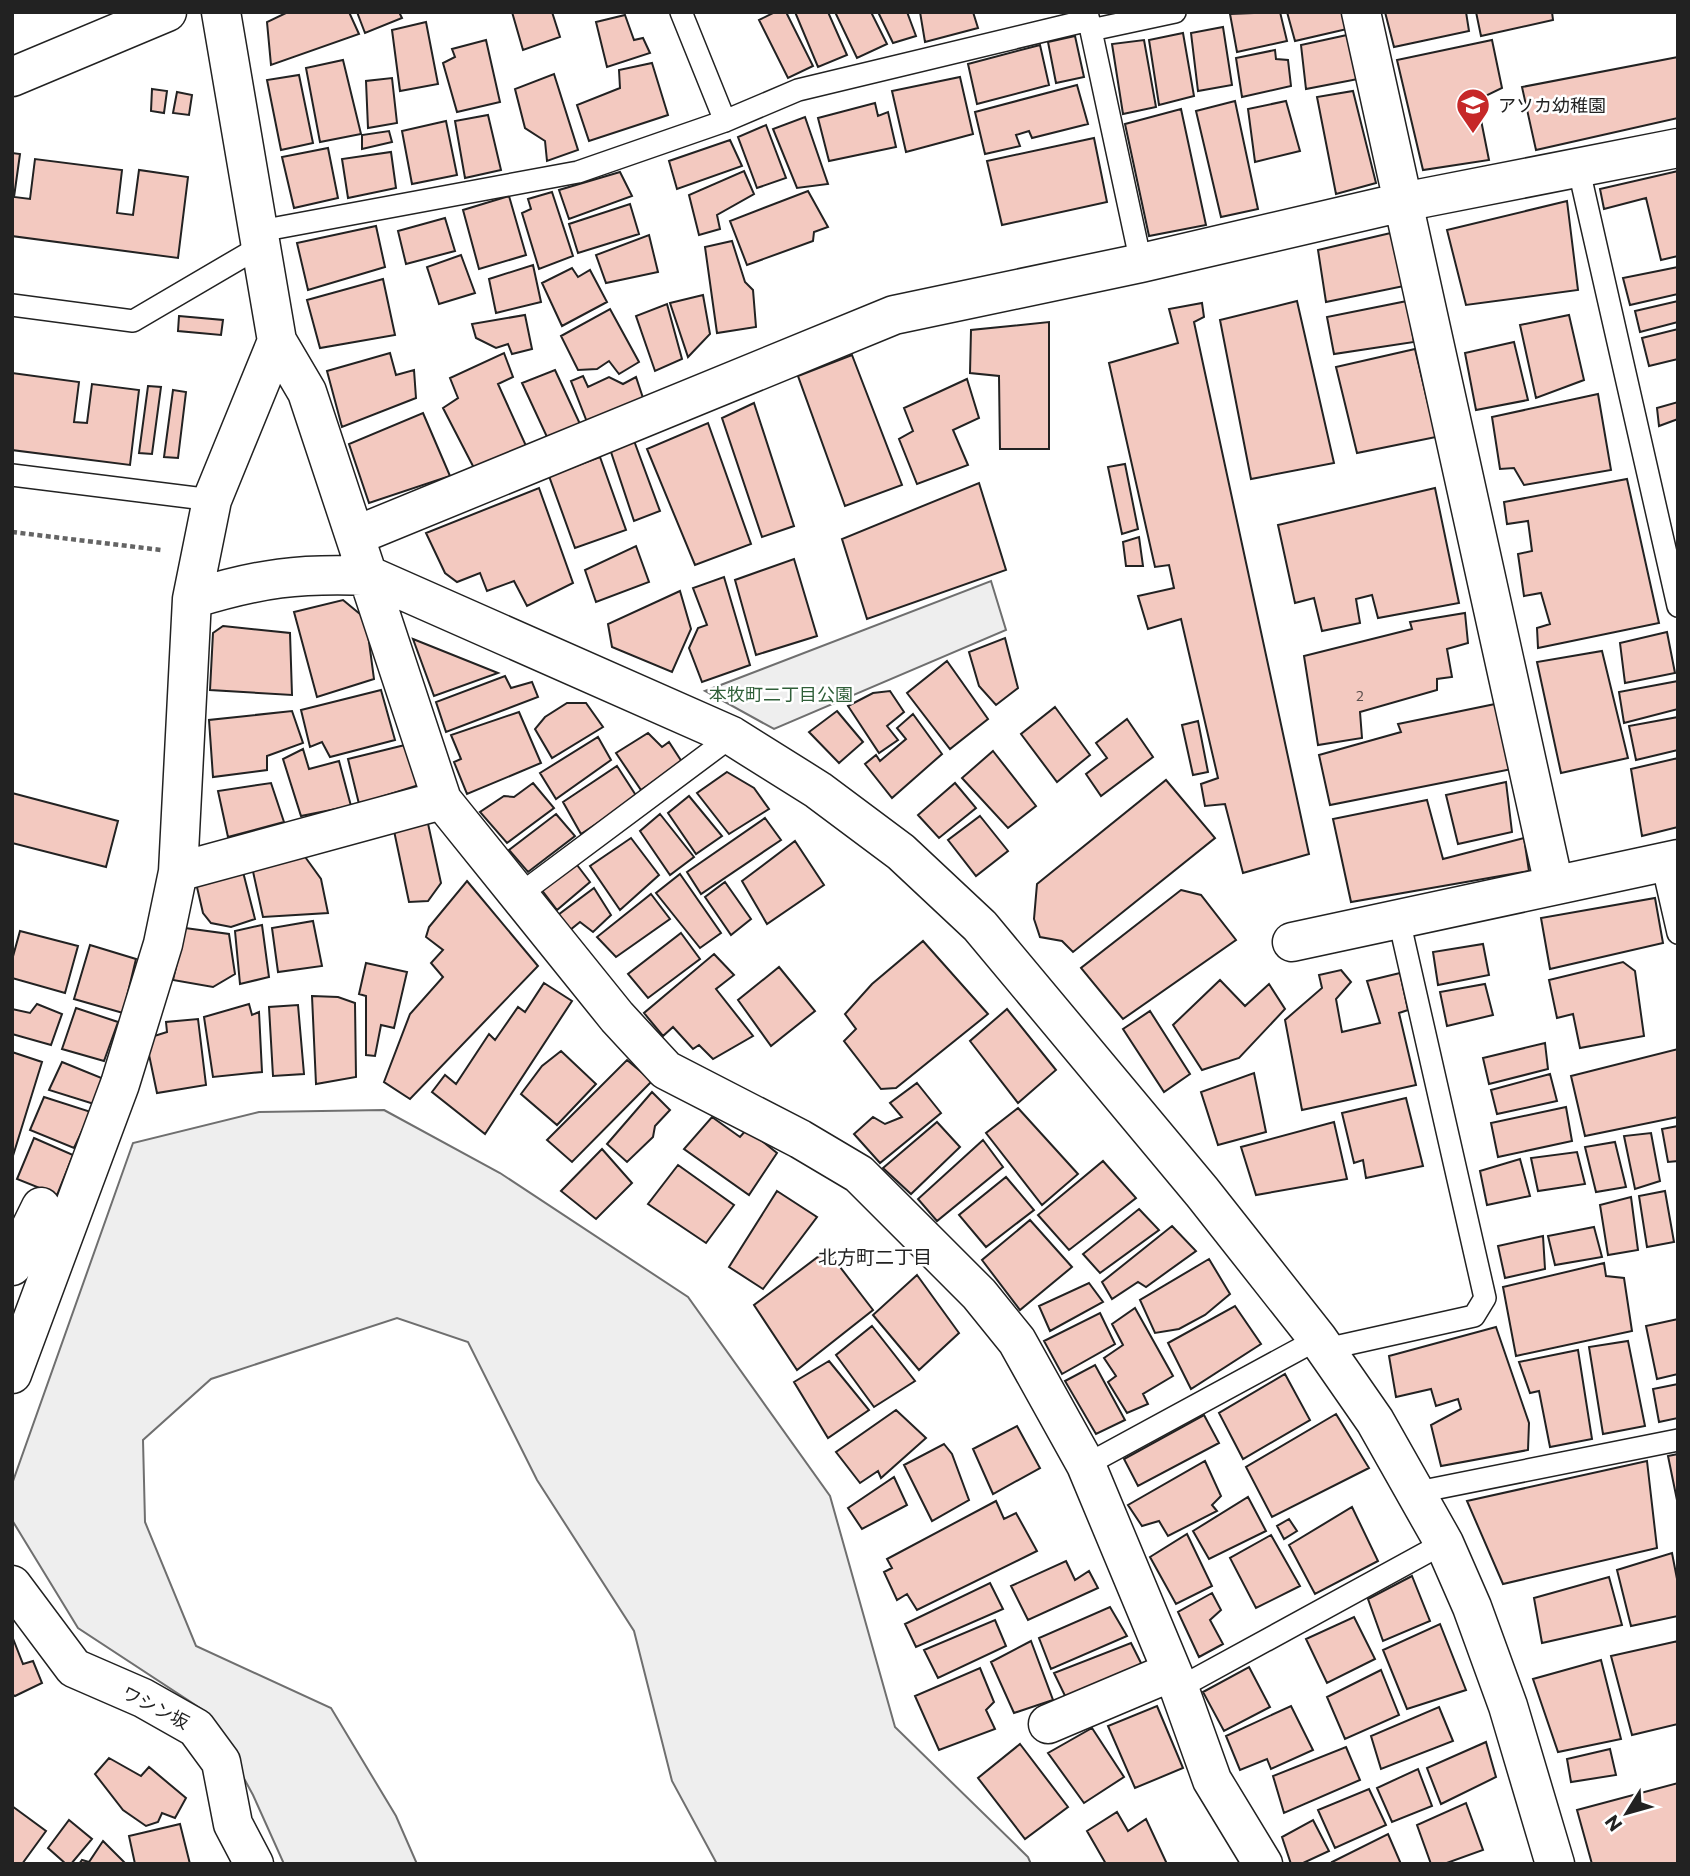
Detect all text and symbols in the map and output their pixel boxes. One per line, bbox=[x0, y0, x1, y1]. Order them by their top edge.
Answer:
school or university icon: アソカ幼稚園 bbox=[1454, 86, 1492, 135]
place label: アソカ幼稚園 bbox=[1498, 94, 1606, 116]
park label: 本牧町二丁目公園 bbox=[709, 683, 853, 705]
house number: 2 bbox=[1356, 687, 1364, 704]
district label: 北方町二丁目 bbox=[818, 1245, 932, 1268]
street label: ワシン坂 bbox=[119, 1681, 193, 1733]
north arrow bbox=[1592, 1778, 1662, 1848]
text: N bbox=[1600, 1811, 1627, 1836]

